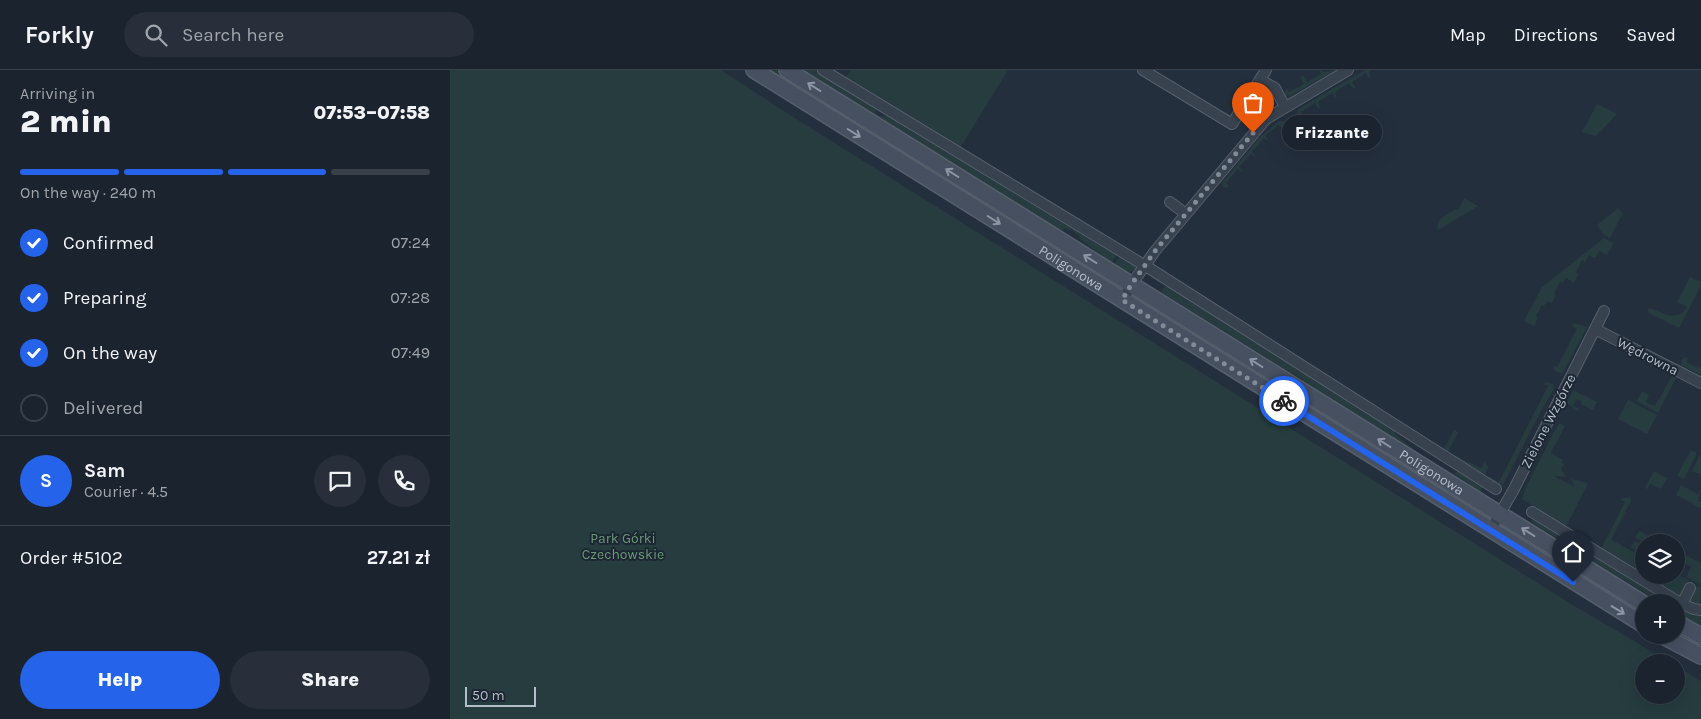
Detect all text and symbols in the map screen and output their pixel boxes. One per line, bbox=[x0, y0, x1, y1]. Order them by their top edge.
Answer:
search box bbox=[124, 12, 474, 57]
text: Forkly bbox=[25, 21, 94, 49]
icon: search bbox=[142, 21, 170, 49]
text: Search here bbox=[182, 24, 284, 46]
text: Map bbox=[1450, 24, 1486, 46]
text: Directions bbox=[1514, 24, 1598, 46]
text: Saved bbox=[1626, 24, 1676, 46]
one-way arrow bbox=[808, 82, 822, 92]
pin bbox=[1232, 82, 1274, 133]
text: Arriving in bbox=[20, 84, 95, 103]
icon: bag bbox=[1239, 89, 1267, 117]
text: 07:53–07:58 bbox=[313, 102, 430, 124]
text: 2 min bbox=[20, 103, 112, 140]
callout: Frizzante bbox=[1283, 116, 1383, 150]
text: Frizzante bbox=[1295, 123, 1369, 142]
one-way arrow bbox=[847, 128, 861, 138]
one-way arrow bbox=[945, 168, 959, 178]
text: On the way · 240 m bbox=[20, 183, 156, 202]
one-way arrow bbox=[986, 216, 1000, 226]
icon: check bbox=[20, 229, 48, 257]
text: Confirmed bbox=[63, 232, 154, 254]
text: 07:24 bbox=[391, 233, 430, 252]
street label: Poligonowa bbox=[1036, 242, 1107, 295]
one-way arrow bbox=[1083, 254, 1097, 264]
icon: check bbox=[20, 284, 48, 312]
text: Preparing bbox=[63, 287, 146, 309]
text: 07:28 bbox=[390, 288, 430, 307]
street label: Wędrowna bbox=[1614, 334, 1681, 379]
icon: check bbox=[20, 339, 48, 367]
text: On the way bbox=[63, 342, 157, 364]
text: 07:49 bbox=[391, 343, 430, 362]
one-way arrow bbox=[1249, 358, 1263, 368]
street label: Zielone Wzgórze bbox=[1517, 371, 1580, 471]
courier bbox=[1259, 376, 1309, 426]
icon: bike bbox=[1270, 387, 1298, 415]
text: Delivered bbox=[63, 397, 143, 419]
one-way arrow bbox=[1378, 437, 1392, 447]
street label: Poligonowa bbox=[1396, 446, 1467, 499]
button: chat bbox=[314, 455, 366, 507]
button: phone bbox=[378, 455, 430, 507]
text: Sam bbox=[84, 460, 125, 482]
text: S bbox=[40, 470, 52, 492]
text: Courier · 4.5 bbox=[84, 482, 168, 501]
one-way arrow bbox=[1521, 527, 1535, 537]
park label: Park Górki Czechowskie bbox=[582, 530, 664, 563]
pin bbox=[1552, 531, 1594, 582]
map controls bbox=[1635, 534, 1685, 704]
button: layers bbox=[1635, 534, 1685, 584]
icon: home bbox=[1559, 538, 1587, 566]
text: Order #5102 bbox=[20, 547, 123, 569]
text: 27.21 zł bbox=[367, 547, 430, 569]
button: + bbox=[1635, 594, 1685, 644]
one-way arrow bbox=[1611, 605, 1625, 615]
button: Help bbox=[20, 651, 220, 709]
button: Share bbox=[230, 651, 430, 709]
button: − bbox=[1635, 654, 1685, 704]
scale bar bbox=[465, 684, 536, 707]
text: 50 m bbox=[472, 687, 505, 704]

